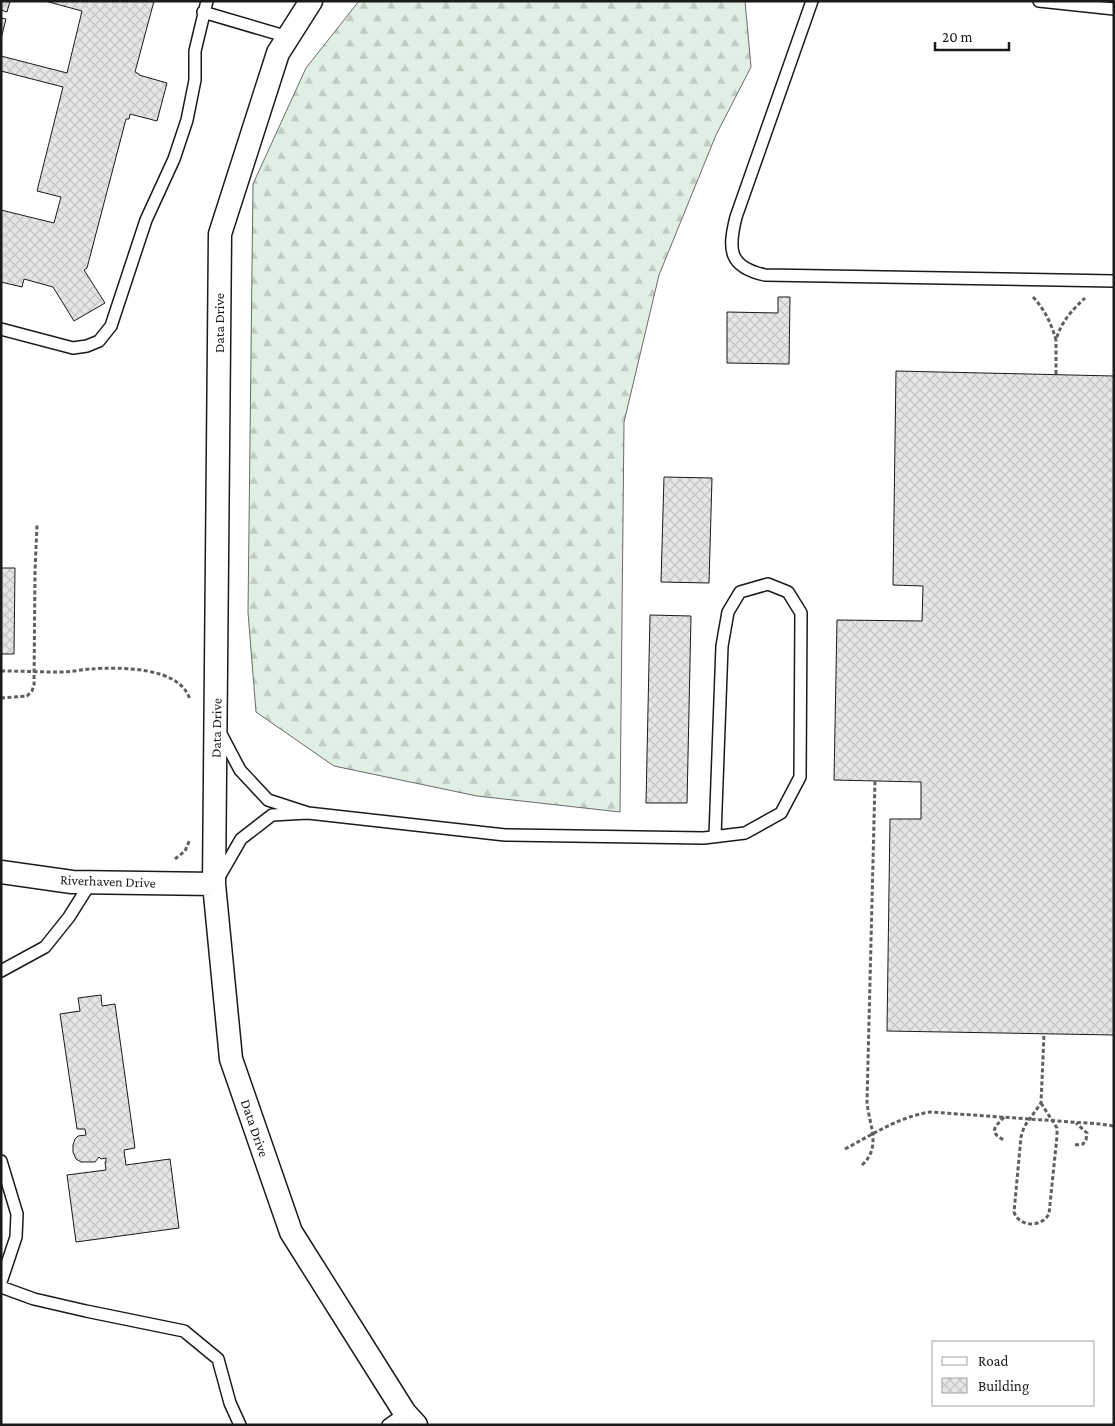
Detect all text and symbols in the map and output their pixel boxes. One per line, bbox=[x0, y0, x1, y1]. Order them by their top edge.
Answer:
scale bar bbox=[935, 20, 1009, 52]
text: 20 m bbox=[942, 29, 973, 45]
street label: Data Drive bbox=[211, 293, 227, 353]
street label: Data Drive bbox=[207, 698, 225, 758]
street label: Riverhaven Drive bbox=[60, 871, 156, 891]
street label: Data Drive bbox=[238, 1097, 272, 1159]
legend bbox=[932, 1341, 1095, 1406]
text: Road bbox=[978, 1353, 1009, 1369]
text: Building bbox=[978, 1378, 1029, 1395]

